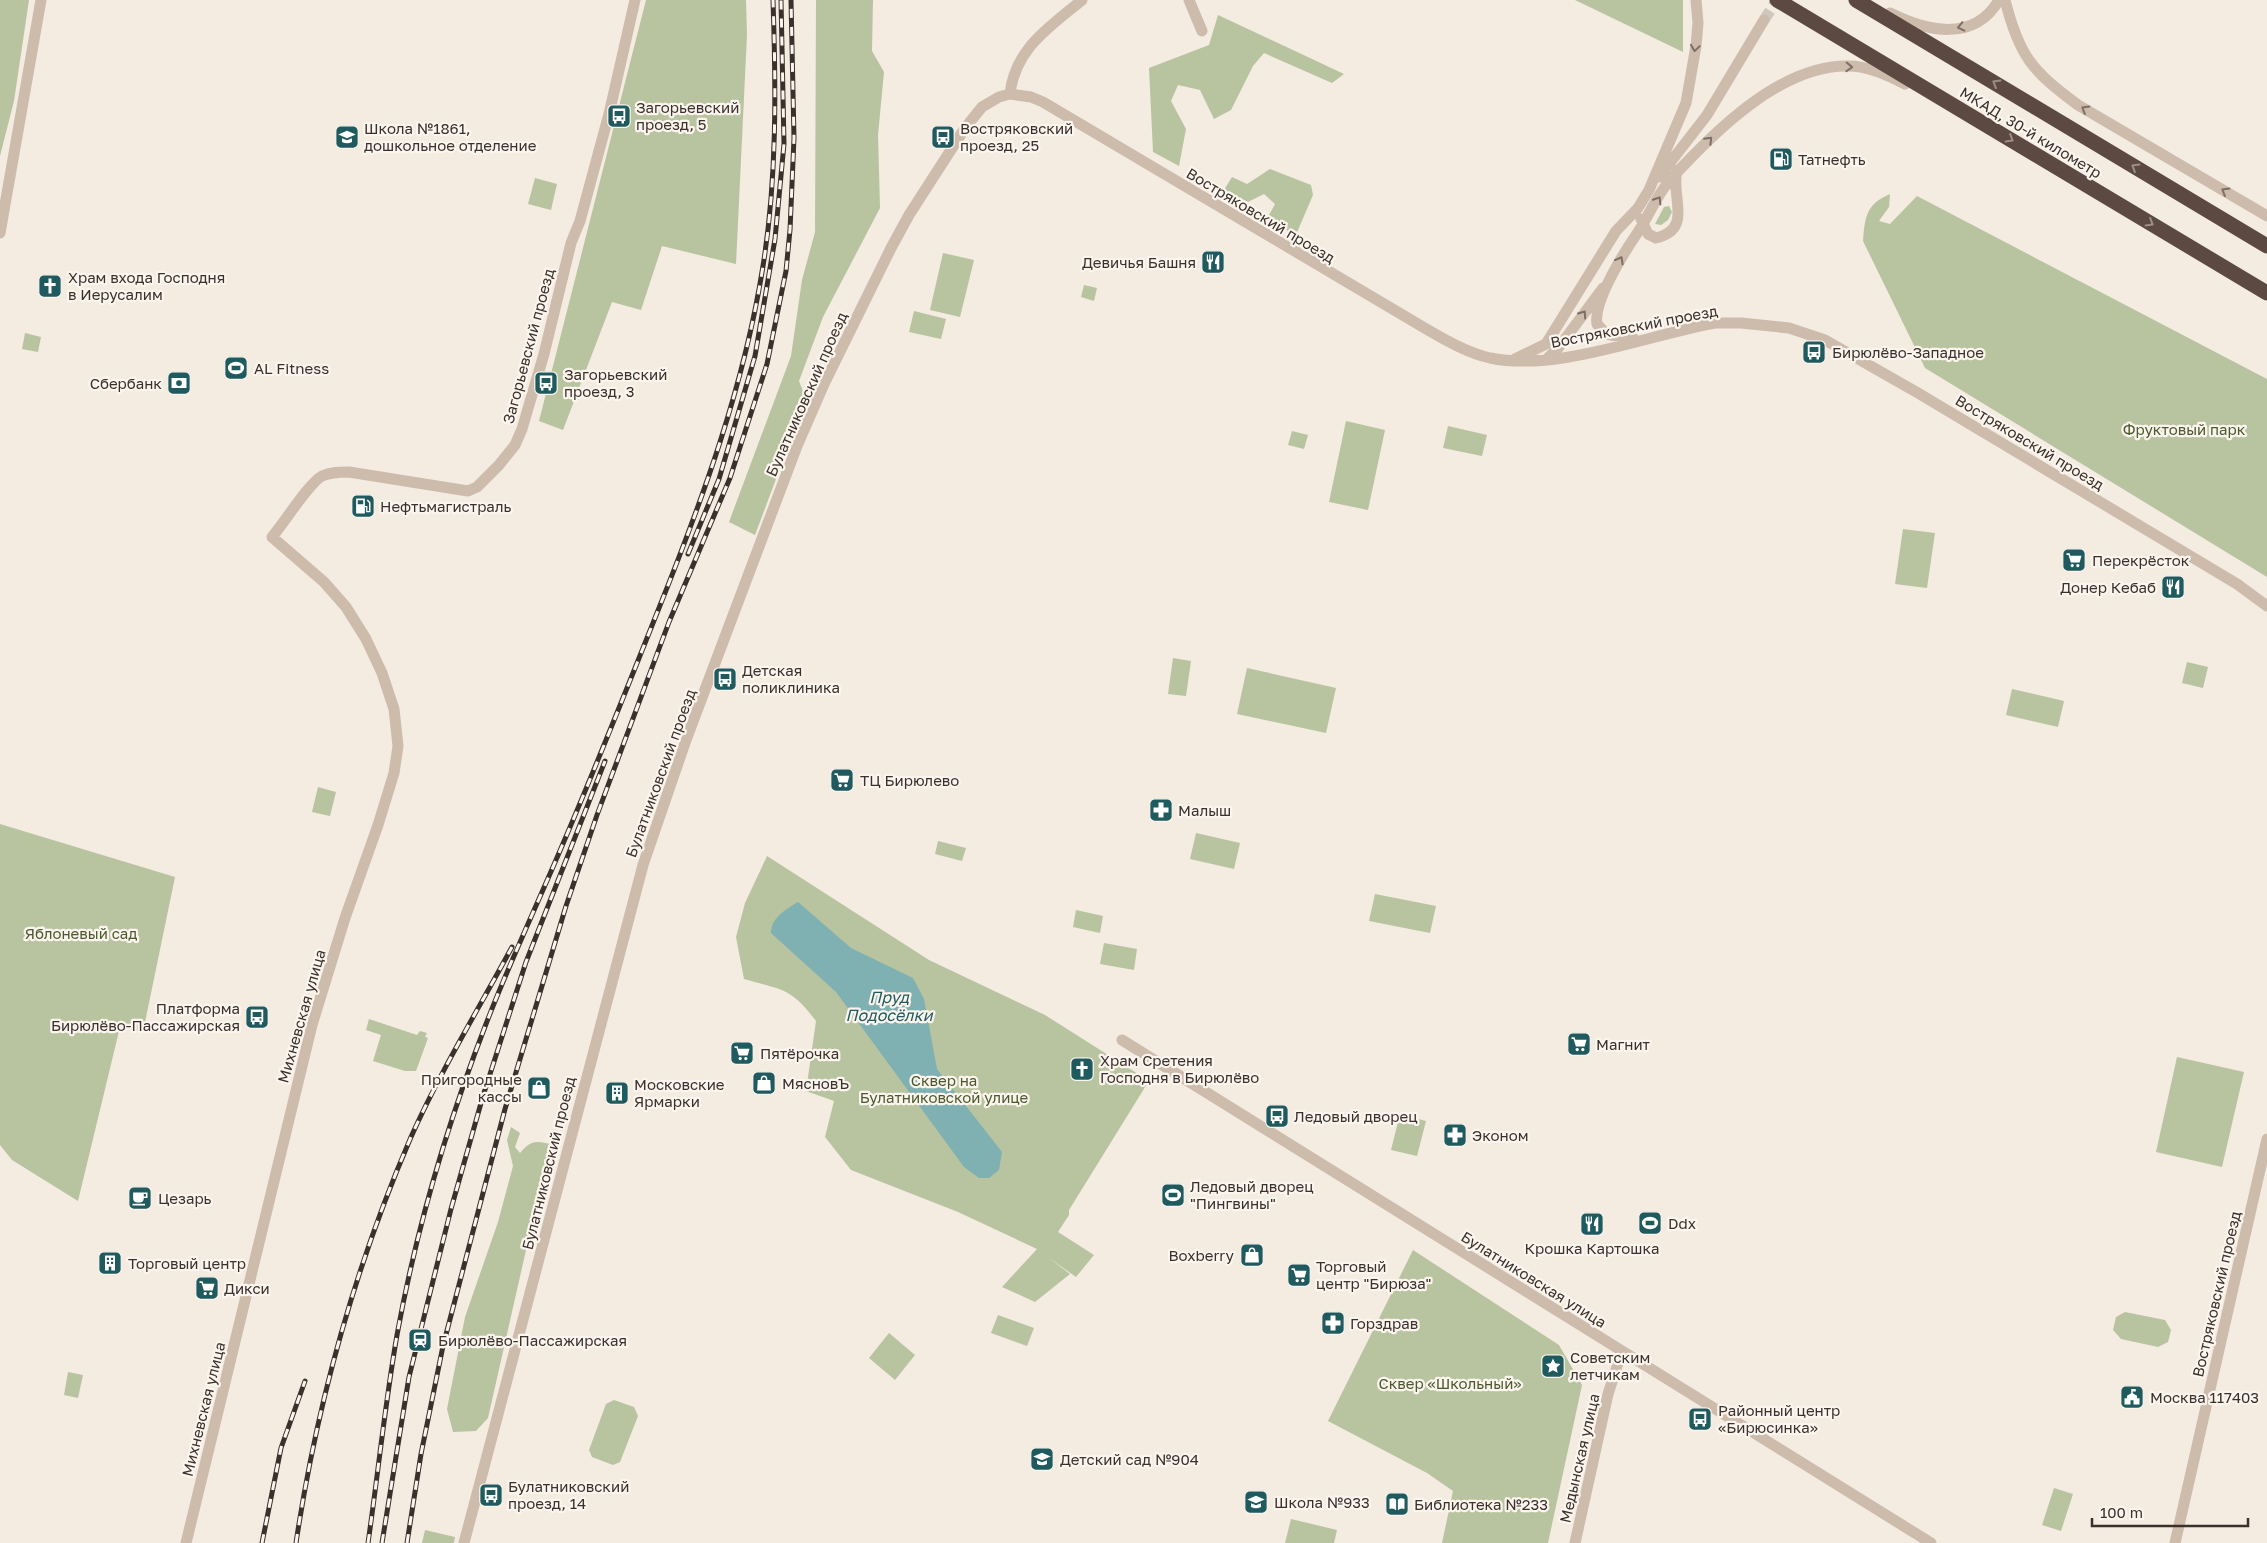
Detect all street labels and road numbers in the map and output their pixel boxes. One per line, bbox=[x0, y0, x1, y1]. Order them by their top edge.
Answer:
street label: МКАД, 30-й километр bbox=[1957, 83, 2105, 181]
street label: Востряковский проезд bbox=[1184, 164, 1338, 266]
street label: Загорьевский проезд bbox=[499, 266, 557, 426]
street label: Востряковский проезд bbox=[1549, 301, 1719, 351]
street label: Булатниковский проезд bbox=[762, 309, 850, 479]
street label: Востряковский проезд bbox=[1953, 391, 2107, 493]
street label: Булатниковский проезд bbox=[621, 686, 699, 860]
street label: Михневская улица bbox=[273, 947, 329, 1085]
street label: Булатниковский проезд bbox=[518, 1075, 578, 1251]
street label: Востряковский проезд bbox=[2188, 1209, 2244, 1379]
street label: Булатниковская улица bbox=[1458, 1227, 1610, 1331]
street label: Михневская улица bbox=[178, 1340, 228, 1478]
street label: Медынская улица bbox=[1555, 1392, 1603, 1524]

